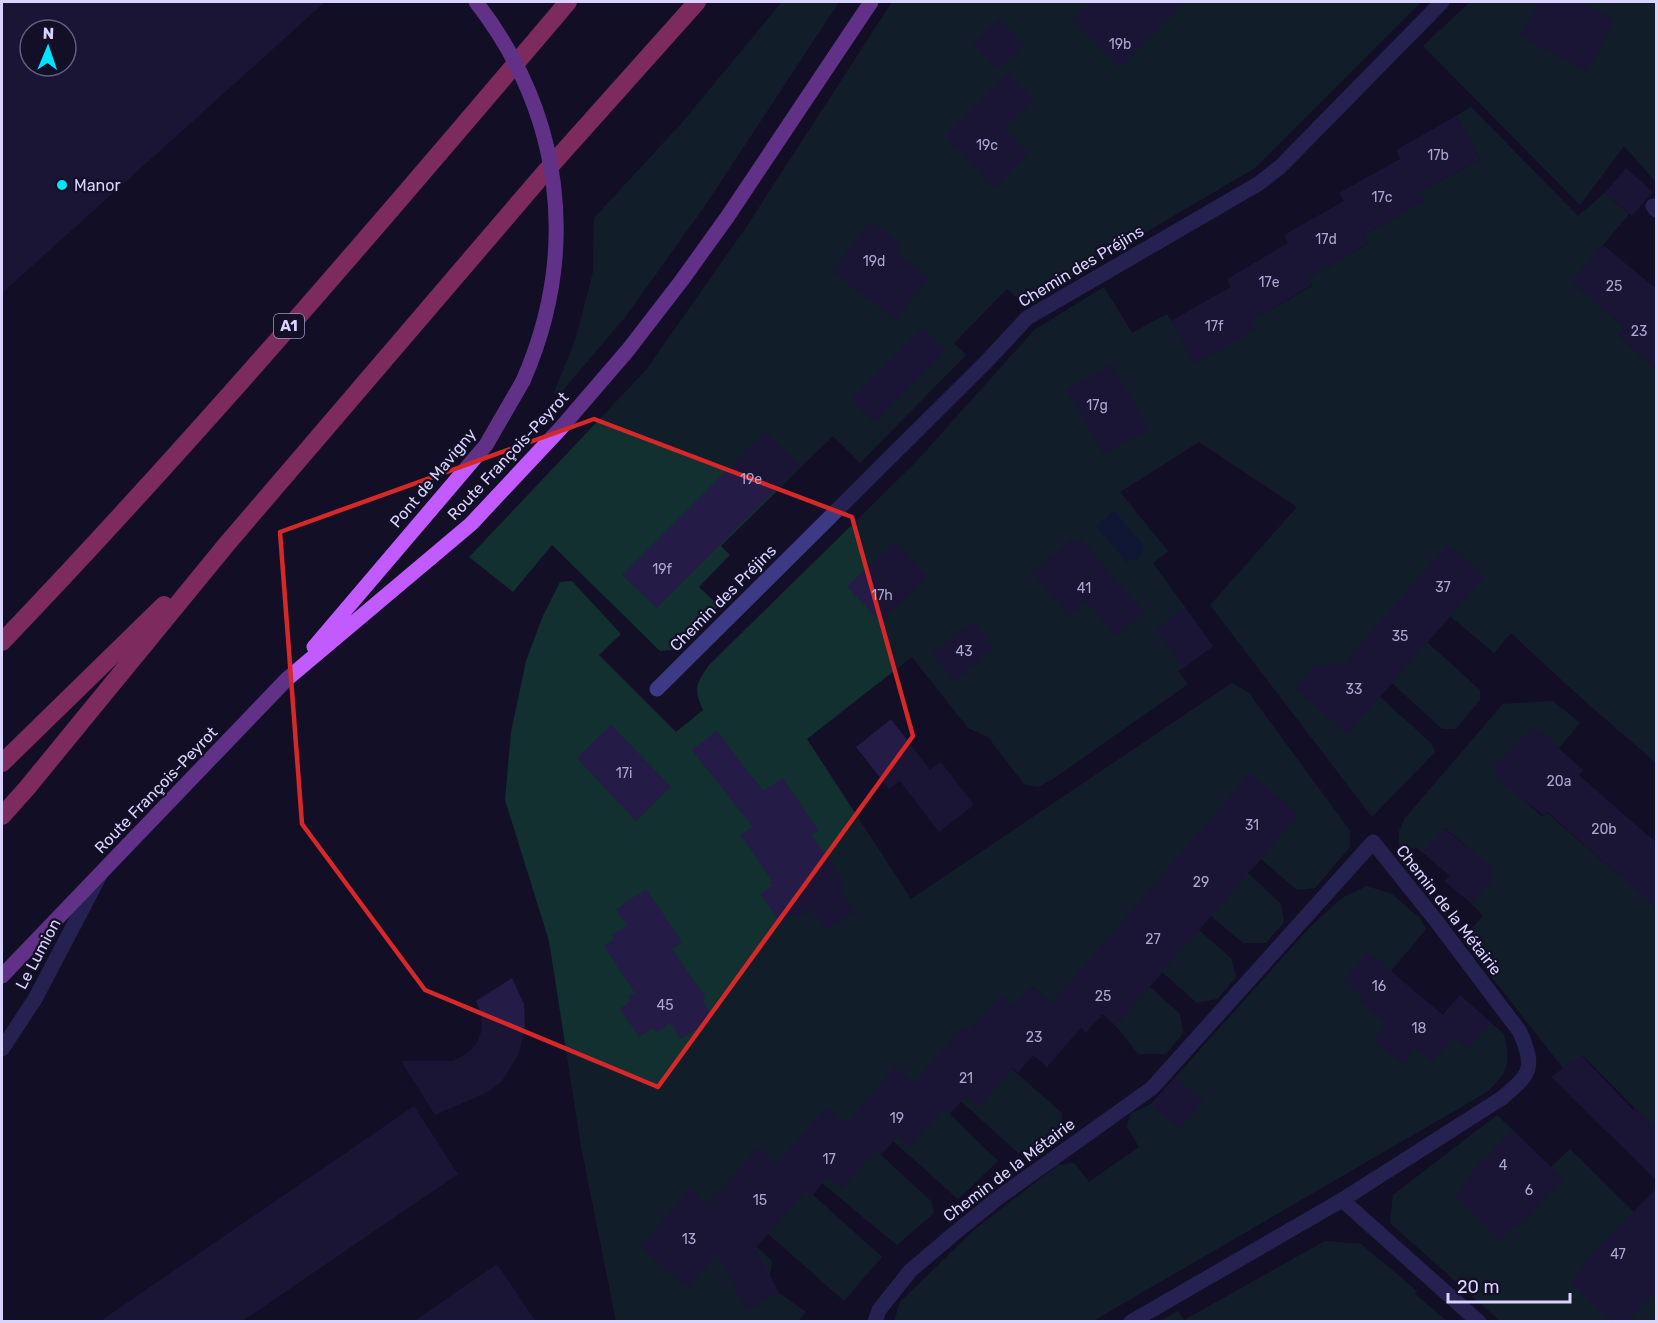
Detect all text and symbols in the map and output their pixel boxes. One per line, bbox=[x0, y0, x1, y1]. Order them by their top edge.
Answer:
north arrow bbox=[18, 18, 78, 78]
text: N bbox=[42, 24, 55, 43]
house number: 19b bbox=[1109, 36, 1131, 53]
house number: 19c bbox=[976, 137, 998, 154]
house number: 17b bbox=[1427, 147, 1449, 164]
place label: Manor bbox=[74, 176, 121, 195]
marker: Manor bbox=[55, 178, 69, 192]
house number: 17c bbox=[1372, 189, 1393, 206]
street label: Chemin des Préjins bbox=[1015, 221, 1147, 311]
house number: 17d bbox=[1315, 231, 1337, 248]
house number: 19d bbox=[863, 253, 885, 270]
house number: 17e bbox=[1258, 274, 1280, 291]
house number: 25 bbox=[1606, 278, 1622, 295]
road number: A1 bbox=[274, 314, 304, 338]
house number: 17f bbox=[1205, 318, 1224, 335]
house number: 23 bbox=[1631, 323, 1647, 340]
street label: Route François-Peyrot bbox=[444, 388, 572, 524]
house number: 17g bbox=[1086, 397, 1108, 414]
street label: Pont de Mavigny bbox=[386, 424, 480, 531]
house number: 19e bbox=[740, 471, 762, 488]
street label: Chemin des Préjins bbox=[666, 541, 780, 655]
house number: 19f bbox=[652, 561, 672, 578]
house number: 37 bbox=[1435, 579, 1451, 596]
house number: 41 bbox=[1077, 580, 1091, 597]
house number: 17h bbox=[871, 587, 893, 604]
house number: 35 bbox=[1392, 628, 1408, 645]
house number: 43 bbox=[955, 643, 973, 660]
house number: 33 bbox=[1346, 681, 1362, 698]
street label: Route François-Peyrot bbox=[91, 723, 221, 857]
house number: 17i bbox=[616, 765, 632, 782]
house number: 20a bbox=[1547, 773, 1571, 790]
house number: 31 bbox=[1245, 817, 1259, 834]
house number: 20b bbox=[1591, 821, 1617, 838]
street label: Chemin de la Métairie bbox=[1392, 841, 1506, 979]
house number: 29 bbox=[1193, 874, 1209, 891]
street label: Le Lumion bbox=[12, 916, 64, 992]
house number: 27 bbox=[1145, 931, 1161, 948]
house number: 16 bbox=[1372, 978, 1386, 995]
house number: 25 bbox=[1095, 988, 1111, 1005]
house number: 45 bbox=[656, 997, 674, 1014]
house number: 18 bbox=[1412, 1020, 1427, 1037]
house number: 23 bbox=[1026, 1029, 1042, 1046]
house number: 21 bbox=[959, 1070, 973, 1087]
house number: 19 bbox=[890, 1110, 904, 1127]
street label: Chemin de la Métairie bbox=[940, 1114, 1078, 1226]
house number: 17 bbox=[822, 1151, 836, 1168]
house number: 4 bbox=[1499, 1157, 1508, 1174]
house number: 6 bbox=[1525, 1182, 1533, 1199]
house number: 15 bbox=[753, 1192, 767, 1209]
house number: 13 bbox=[682, 1231, 696, 1248]
house number: 47 bbox=[1610, 1246, 1626, 1263]
scale bar bbox=[1448, 1266, 1570, 1304]
text: 20 m bbox=[1457, 1276, 1499, 1298]

